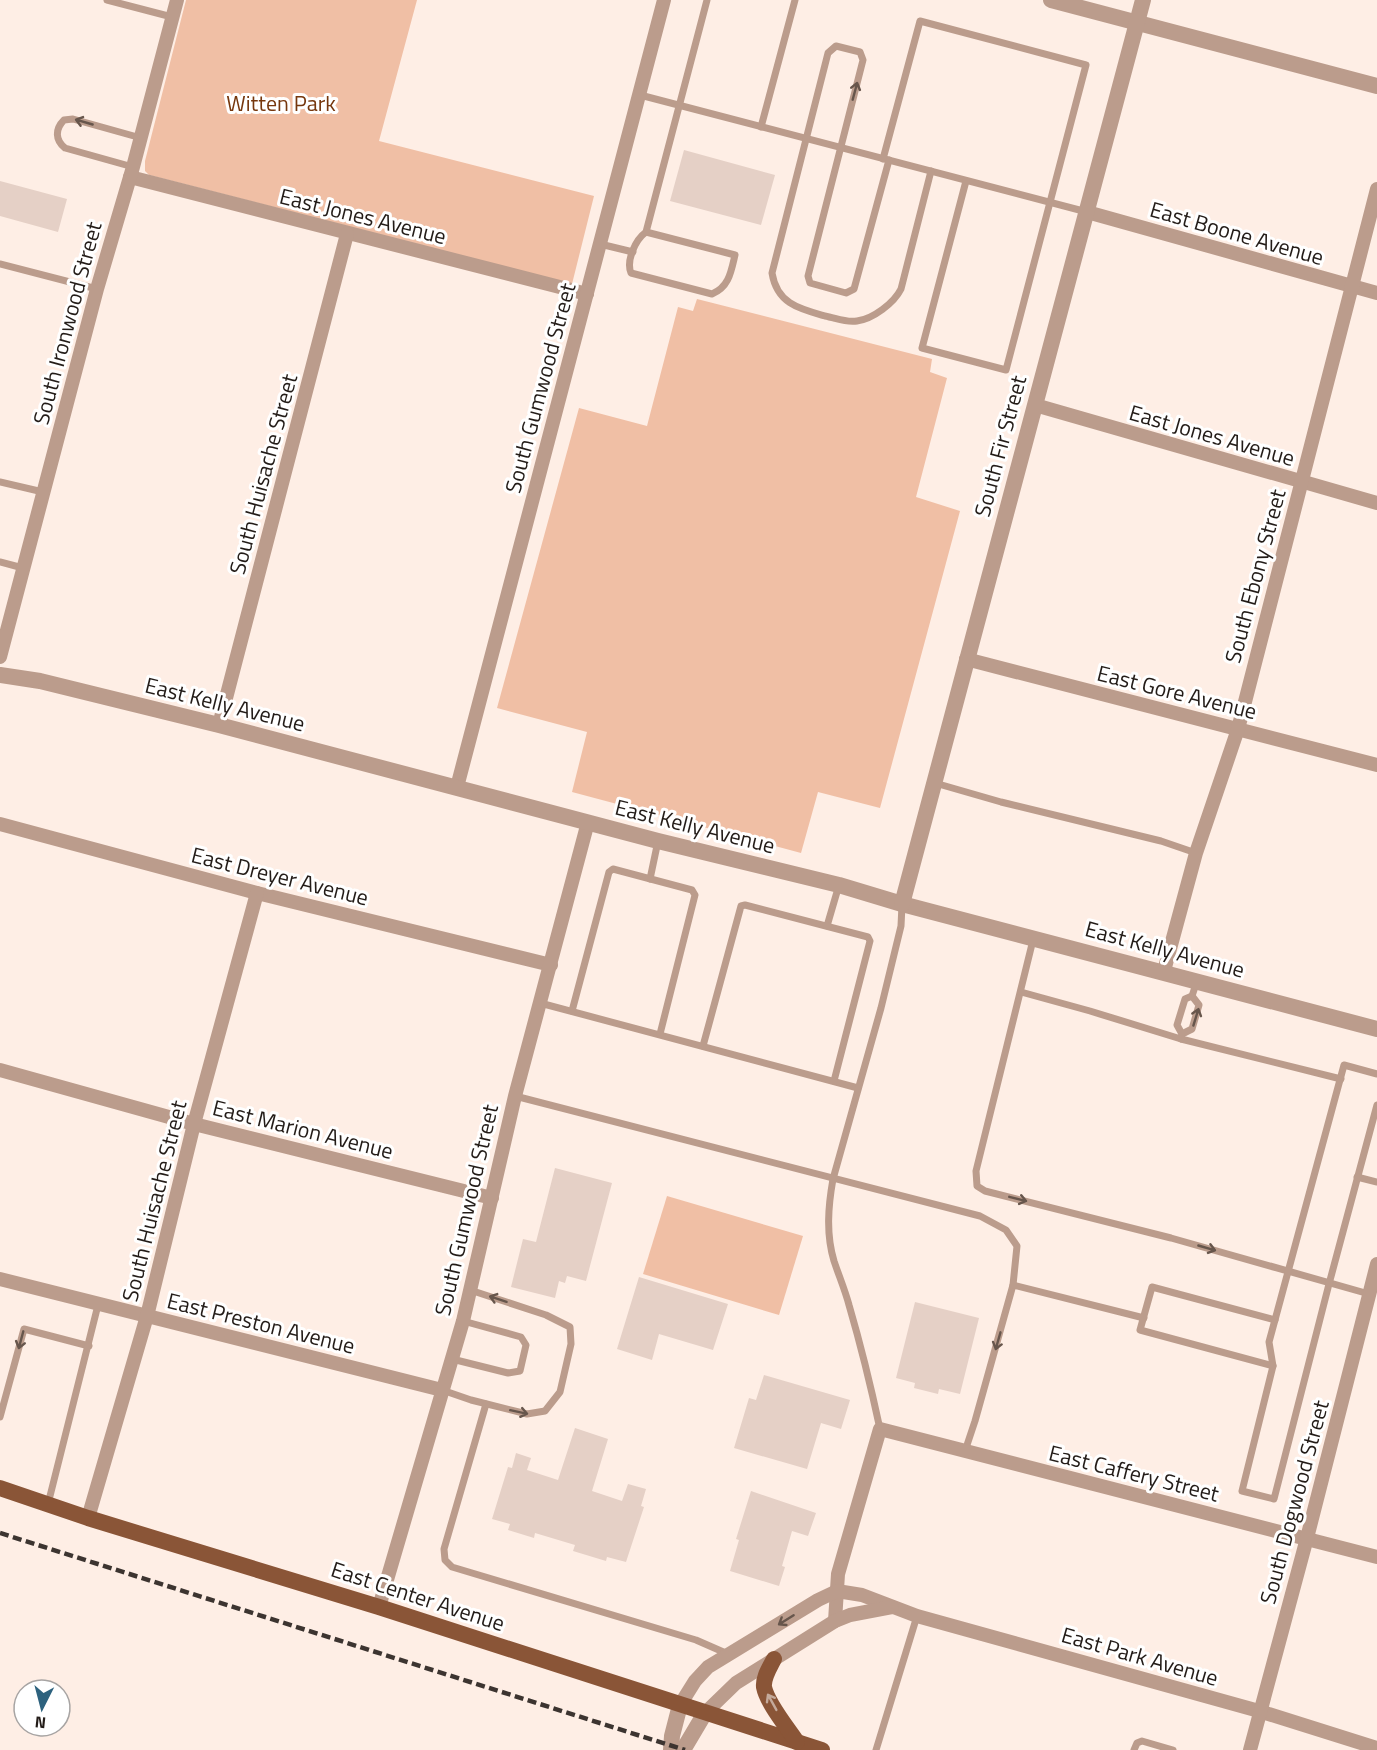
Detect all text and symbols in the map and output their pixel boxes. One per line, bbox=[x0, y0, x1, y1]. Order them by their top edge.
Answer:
one-way arrow bbox=[850, 82, 861, 101]
park label: Witten Park bbox=[226, 86, 336, 120]
one-way arrow bbox=[75, 116, 94, 127]
street label: East Jones Avenue bbox=[276, 179, 450, 253]
street label: East Boone Avenue bbox=[1146, 192, 1328, 274]
street label: South Ironwood Street bbox=[24, 217, 111, 428]
street label: South Gumwood Street bbox=[496, 279, 584, 497]
street label: South Huisache Street bbox=[220, 370, 306, 578]
street label: South Fir Street bbox=[965, 371, 1035, 521]
street label: East Jones Avenue bbox=[1125, 395, 1299, 475]
street label: South Ebony Street bbox=[1215, 485, 1295, 667]
street label: East Gore Avenue bbox=[1094, 656, 1260, 728]
street label: East Kelly Avenue bbox=[141, 668, 309, 740]
street label: East Kelly Avenue bbox=[611, 790, 779, 862]
street label: East Dreyer Avenue bbox=[188, 838, 372, 914]
street label: East Kelly Avenue bbox=[1082, 911, 1248, 987]
one-way arrow bbox=[1191, 1008, 1202, 1027]
street label: East Marion Avenue bbox=[209, 1090, 397, 1168]
street label: South Huisache Street bbox=[113, 1097, 196, 1305]
street label: South Gumwood Street bbox=[425, 1101, 507, 1319]
one-way arrow bbox=[1008, 1194, 1027, 1206]
one-way arrow bbox=[1197, 1243, 1216, 1254]
street label: East Preston Avenue bbox=[163, 1283, 359, 1363]
one-way arrow bbox=[489, 1293, 508, 1304]
one-way arrow bbox=[14, 1330, 26, 1349]
one-way arrow bbox=[991, 1332, 1003, 1351]
street label: South Dogwood Street bbox=[1250, 1396, 1338, 1608]
one-way arrow bbox=[508, 1407, 528, 1418]
street label: East Caffery Street bbox=[1045, 1435, 1223, 1511]
street label: East Center Avenue bbox=[327, 1552, 509, 1640]
one-way arrow bbox=[778, 1614, 795, 1626]
street label: East Park Avenue bbox=[1058, 1617, 1222, 1695]
north arrow bbox=[12, 1678, 72, 1738]
one-way arrow bbox=[766, 1694, 778, 1711]
text: N bbox=[34, 1710, 47, 1735]

